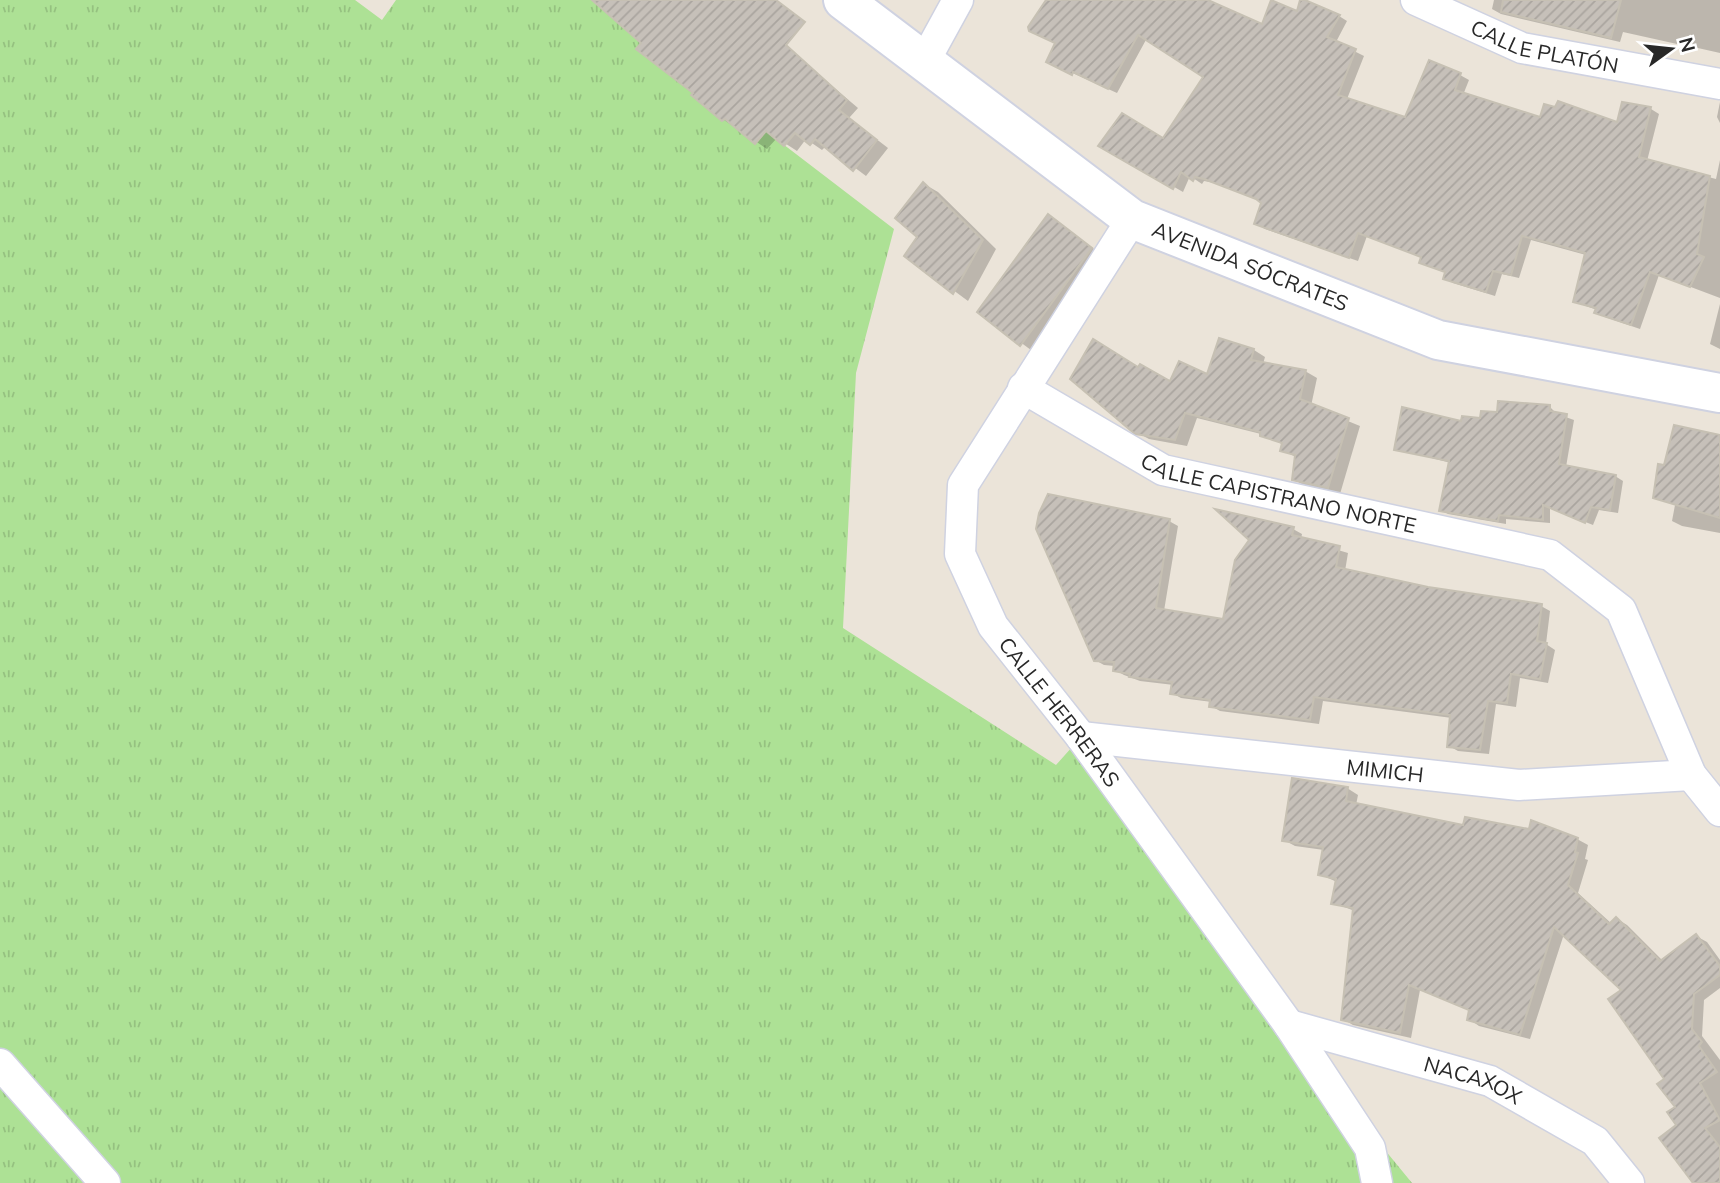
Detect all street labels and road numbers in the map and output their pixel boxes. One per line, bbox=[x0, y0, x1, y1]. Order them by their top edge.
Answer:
street label: CALLE PLATÓN bbox=[1467, 14, 1621, 78]
street label: AVENIDA SÓCRATES bbox=[1149, 215, 1352, 316]
street label: CALLE CAPISTRANO NORTE bbox=[1136, 447, 1419, 538]
street label: CALLE HERRERAS bbox=[993, 631, 1126, 792]
street label: MIMICH bbox=[1345, 753, 1425, 787]
street label: NACAXOX bbox=[1421, 1050, 1527, 1110]

